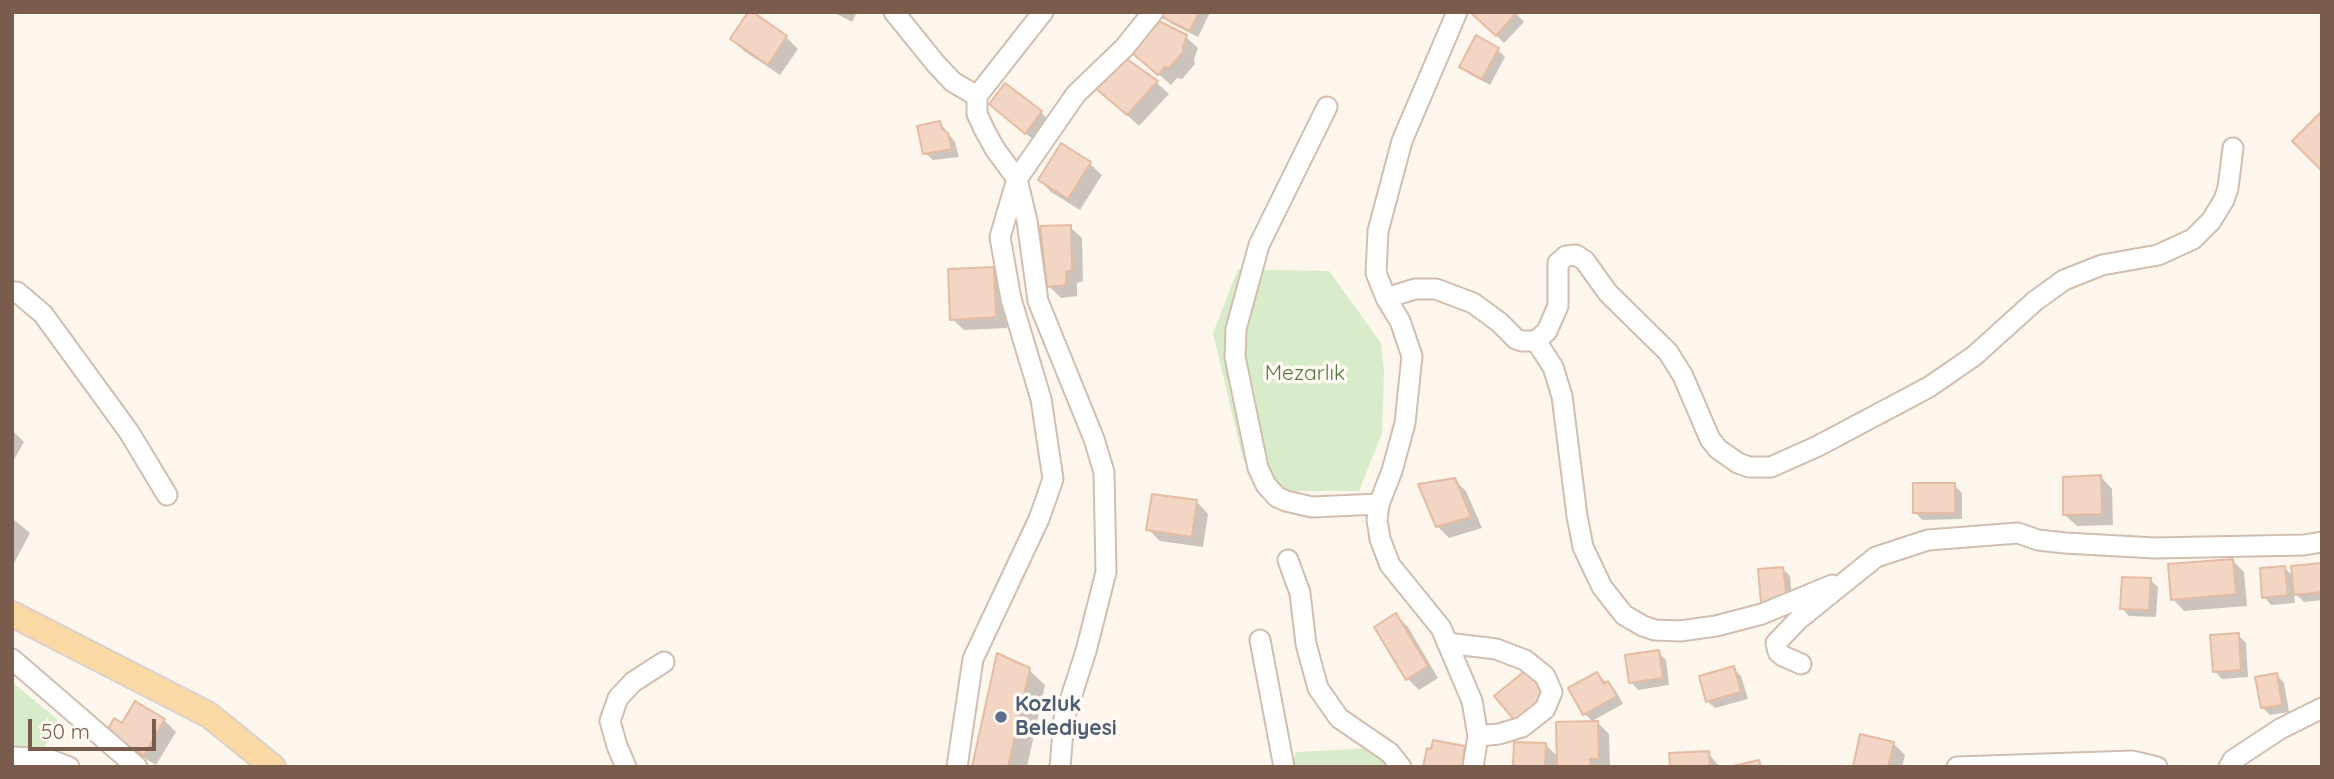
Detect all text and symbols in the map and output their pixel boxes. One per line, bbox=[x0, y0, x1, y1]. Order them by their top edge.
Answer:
park label: Mezarlık bbox=[1265, 361, 1345, 387]
place label: Kozluk Belediyesi bbox=[1015, 692, 1117, 742]
scale bar bbox=[32, 706, 159, 750]
marker: Kozluk Belediyesi bbox=[993, 709, 1009, 725]
text: 50 m bbox=[41, 718, 90, 744]

